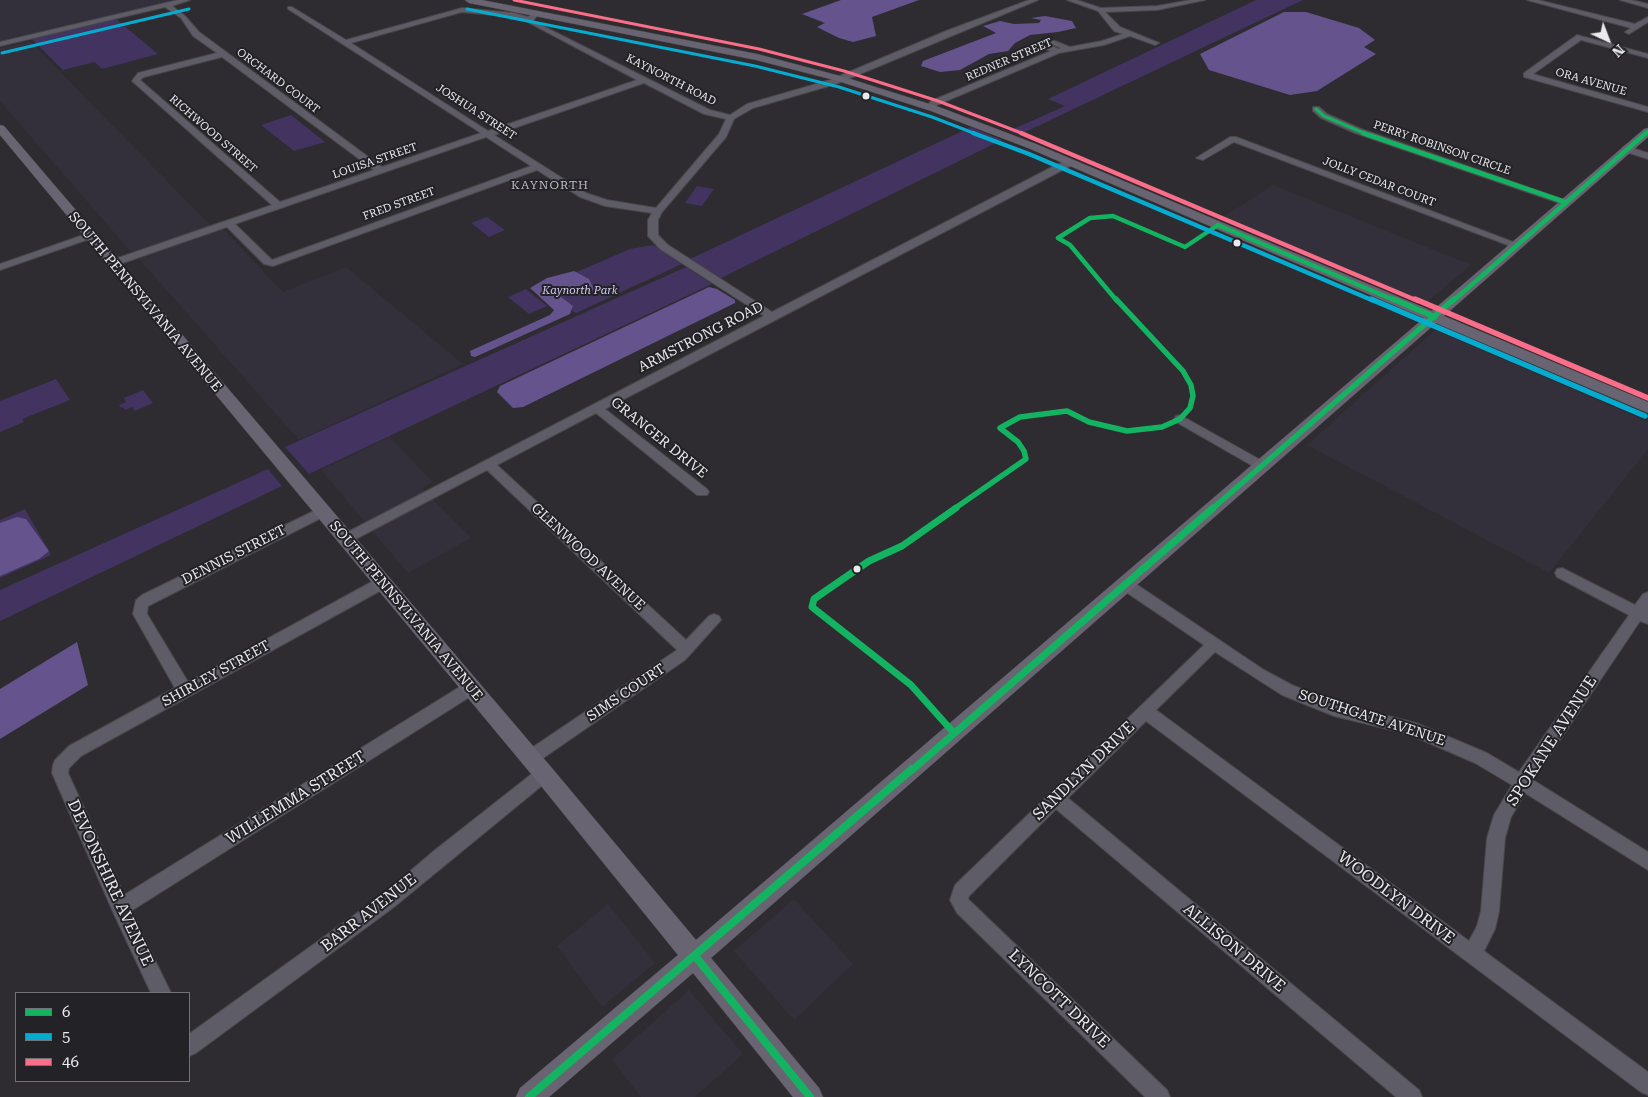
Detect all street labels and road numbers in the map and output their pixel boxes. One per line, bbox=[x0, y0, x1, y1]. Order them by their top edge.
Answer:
street label: REDNER STREET bbox=[964, 36, 1054, 84]
street label: ORCHARD COURT bbox=[234, 46, 322, 116]
street label: KAYNORTH ROAD bbox=[624, 52, 718, 108]
street label: ORA AVENUE bbox=[1554, 66, 1628, 98]
street label: JOSHUA STREET bbox=[433, 81, 519, 143]
street label: RICHWOOD STREET bbox=[167, 92, 259, 176]
street label: PERRY ROBINSON CIRCLE bbox=[1372, 118, 1512, 178]
street label: LOUISA STREET bbox=[331, 140, 419, 182]
street label: JOLLY CEDAR COURT bbox=[1321, 154, 1437, 210]
street label: FRED STREET bbox=[361, 185, 437, 223]
street label: SOUTH PENNSYLVANIA AVENUE bbox=[65, 209, 225, 395]
street label: ARMSTRONG ROAD bbox=[636, 298, 766, 376]
street label: GRANGER DRIVE bbox=[607, 394, 711, 482]
street label: GLENWOOD AVENUE bbox=[528, 500, 648, 614]
street label: SOUTH PENNSYLVANIA AVENUE bbox=[326, 518, 486, 704]
street label: DENNIS STREET bbox=[179, 522, 289, 588]
street label: SHIRLEY STREET bbox=[159, 637, 273, 711]
street label: SIMS COURT bbox=[584, 661, 668, 725]
street label: SPOKANE AVENUE bbox=[1503, 672, 1601, 810]
street label: SOUTHGATE AVENUE bbox=[1297, 686, 1447, 750]
street label: SANDLYN DRIVE bbox=[1029, 718, 1139, 824]
street label: WILLEMMA STREET bbox=[223, 747, 369, 849]
street label: DEVONSHIRE AVENUE bbox=[63, 797, 157, 969]
street label: WOODLYN DRIVE bbox=[1334, 848, 1458, 948]
street label: BARR AVENUE bbox=[317, 870, 421, 956]
street label: ALLISON DRIVE bbox=[1179, 900, 1289, 996]
street label: LYNCOTT DRIVE bbox=[1004, 946, 1114, 1052]

